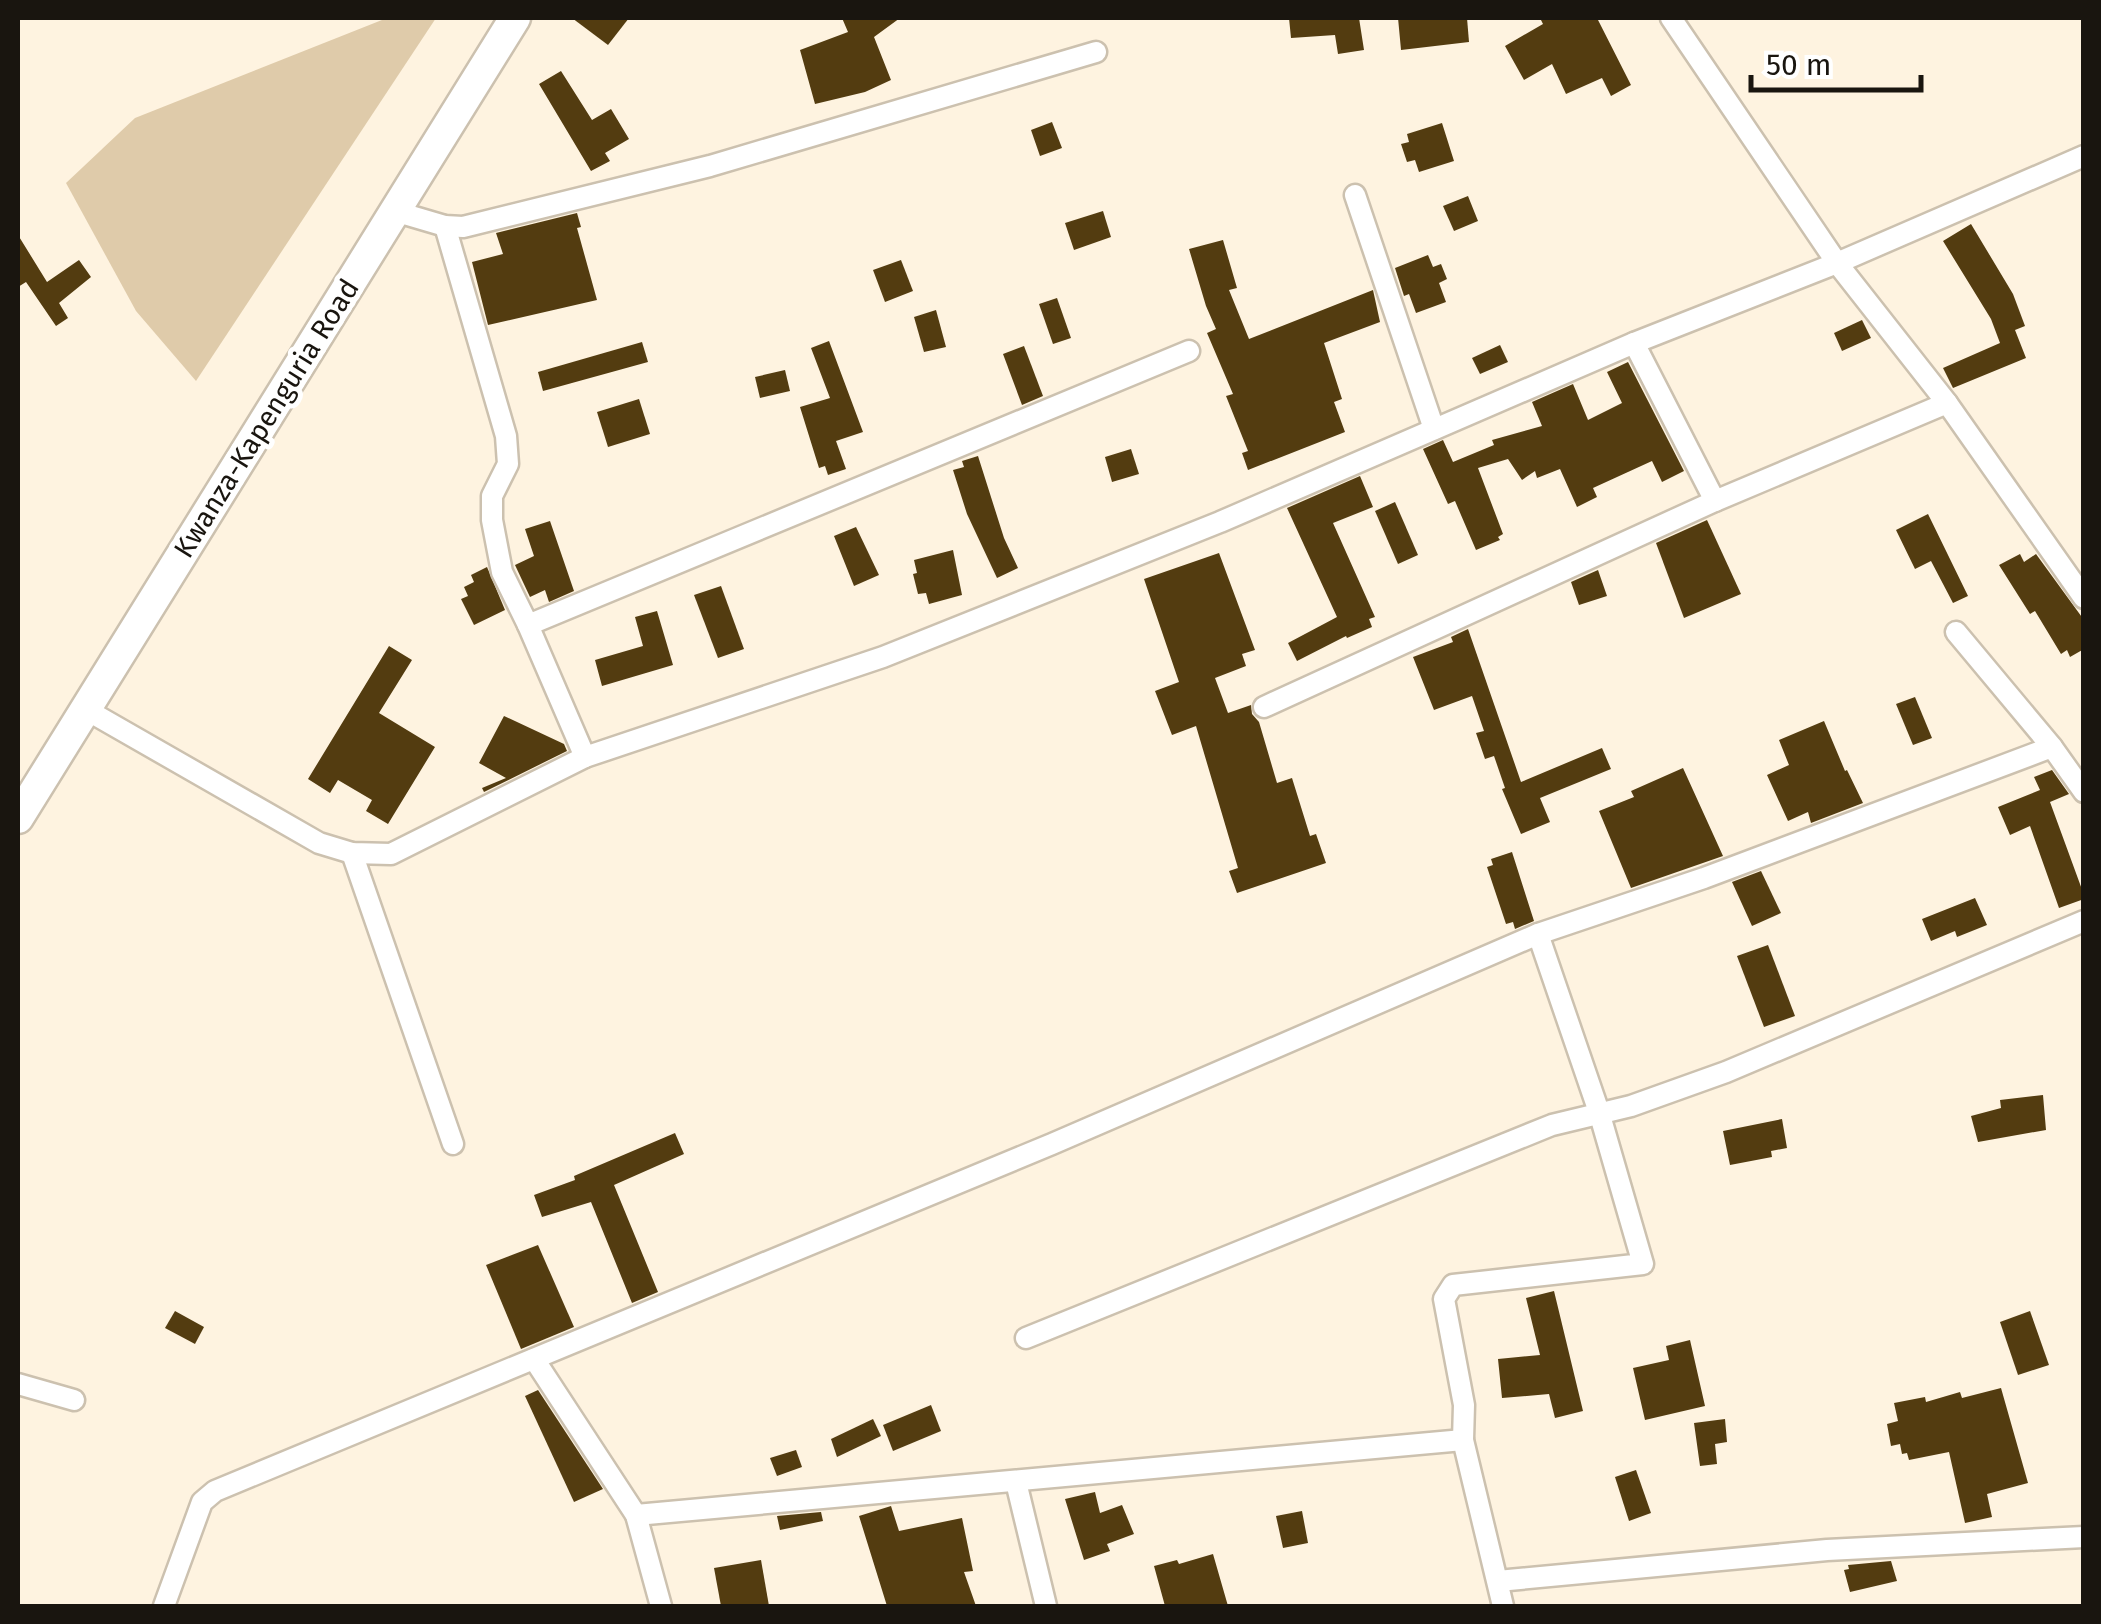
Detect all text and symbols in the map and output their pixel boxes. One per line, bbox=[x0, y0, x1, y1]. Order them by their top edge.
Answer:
scale bar bbox=[1751, 30, 1921, 92]
text: 50 m bbox=[1766, 47, 1831, 83]
street label: Kwanza-Kapenguria Road bbox=[167, 273, 366, 564]

